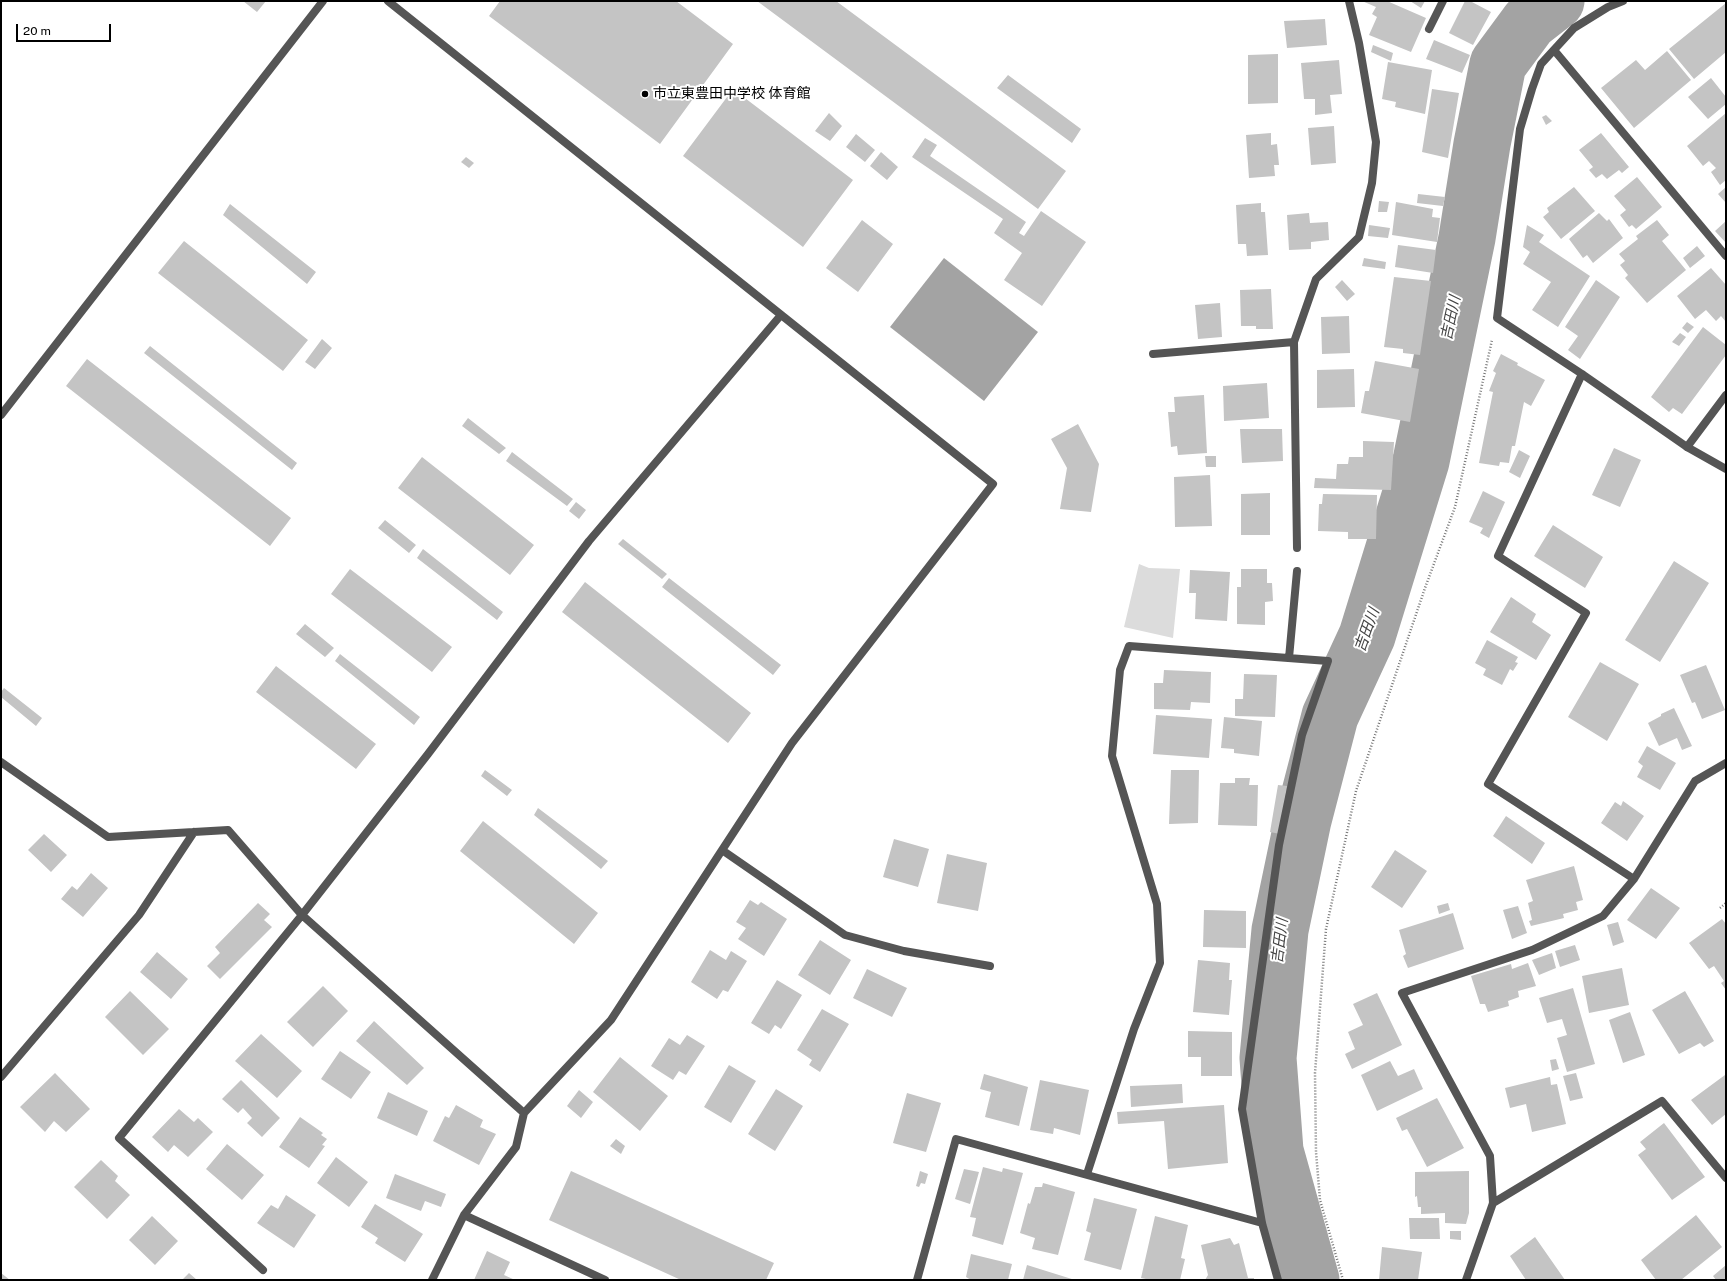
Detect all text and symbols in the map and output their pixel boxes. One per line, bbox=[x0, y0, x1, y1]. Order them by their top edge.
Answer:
scale bar bbox=[18, 16, 113, 42]
text: 20 m bbox=[23, 24, 51, 38]
place label: 市立東豊田中学校 体育館 bbox=[653, 86, 810, 102]
marker: 市立東豊田中学校 体育館 bbox=[640, 89, 650, 99]
water label: 吉田川 bbox=[1438, 294, 1464, 342]
water label: 吉田川 bbox=[1351, 606, 1383, 654]
water label: 吉田川 bbox=[1268, 918, 1292, 964]

